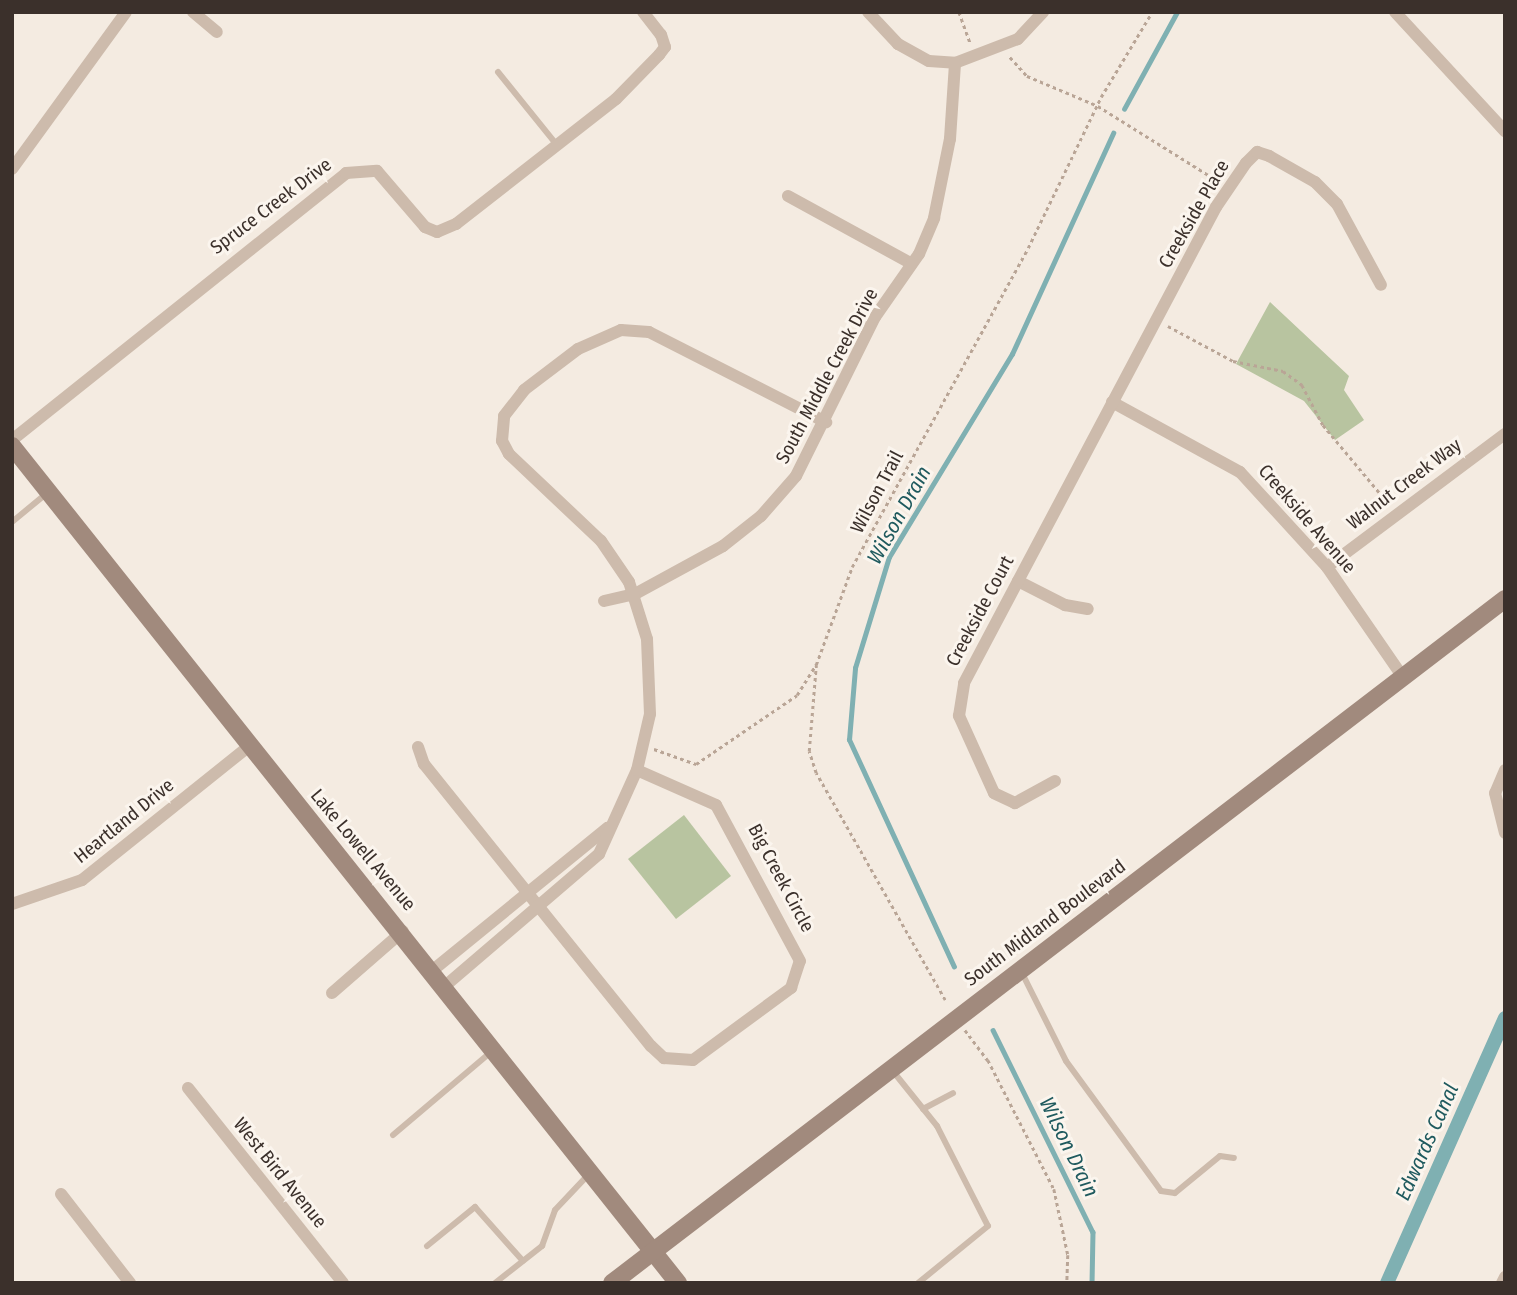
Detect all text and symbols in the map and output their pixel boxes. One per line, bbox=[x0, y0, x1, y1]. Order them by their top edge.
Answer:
street label: Spruce Creek Drive bbox=[206, 153, 336, 259]
street label: Creekside Place bbox=[1154, 156, 1234, 272]
street label: South Middle Creek Drive bbox=[771, 284, 883, 468]
street label: Walnut Creek Way bbox=[1342, 434, 1466, 534]
street label: Wilson Trail bbox=[846, 447, 908, 537]
street label: Creekside Avenue bbox=[1253, 460, 1361, 578]
water label: Wilson Drain bbox=[862, 462, 936, 568]
street label: Creekside Court bbox=[941, 552, 1019, 670]
street label: Heartland Drive bbox=[69, 774, 179, 868]
street label: Lake Lowell Avenue bbox=[306, 785, 420, 915]
street label: Big Creek Circle bbox=[743, 820, 819, 936]
street label: South Midland Boulevard bbox=[960, 855, 1130, 991]
water label: Edwards Canal bbox=[1390, 1080, 1464, 1204]
water label: Wilson Drain bbox=[1034, 1093, 1104, 1201]
street label: West Bird Avenue bbox=[229, 1113, 331, 1233]

